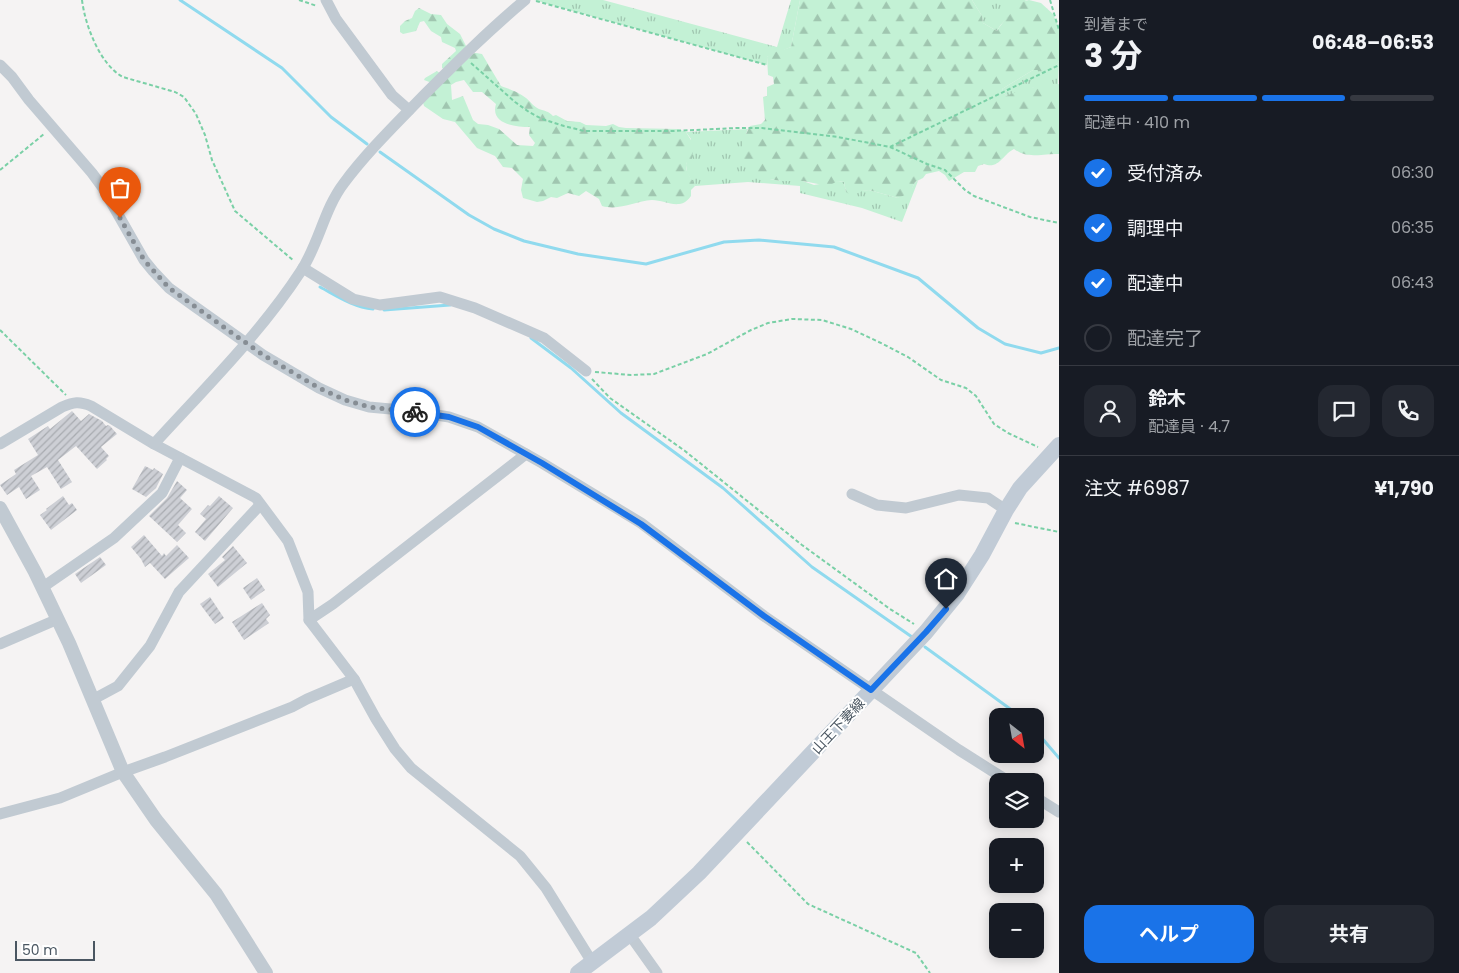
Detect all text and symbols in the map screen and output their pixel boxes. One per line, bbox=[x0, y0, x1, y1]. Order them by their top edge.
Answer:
text: 到着まで bbox=[1084, 13, 1148, 36]
text: 06:48–06:53 bbox=[1312, 29, 1434, 56]
text: 3 分 bbox=[1084, 33, 1142, 78]
text: 配達中 · 410 m bbox=[1084, 111, 1190, 134]
icon: check bbox=[1084, 159, 1112, 187]
text: 受付済み bbox=[1127, 160, 1203, 187]
text: 06:30 bbox=[1391, 161, 1434, 184]
pin bbox=[99, 167, 141, 218]
icon: bag bbox=[106, 174, 134, 202]
icon: check bbox=[1084, 214, 1112, 242]
text: 調理中 bbox=[1127, 215, 1184, 242]
text: 06:35 bbox=[1391, 216, 1434, 239]
icon: check bbox=[1084, 269, 1112, 297]
text: 配達中 bbox=[1127, 270, 1184, 297]
text: 06:43 bbox=[1391, 271, 1434, 294]
text: 配達完了 bbox=[1127, 325, 1203, 352]
button: person bbox=[1084, 385, 1136, 437]
text: 鈴木 bbox=[1148, 385, 1186, 412]
button: chat bbox=[1318, 385, 1370, 437]
button: phone bbox=[1382, 385, 1434, 437]
courier bbox=[390, 387, 440, 437]
icon: bike bbox=[401, 398, 429, 426]
text: 配達員 · 4.7 bbox=[1148, 415, 1230, 438]
text: 注文 #6987 bbox=[1084, 475, 1189, 502]
text: ¥1,790 bbox=[1374, 475, 1434, 502]
pin bbox=[925, 558, 967, 609]
icon: home bbox=[932, 565, 960, 593]
street label: 山王下妻線 bbox=[807, 694, 869, 758]
north arrow bbox=[989, 708, 1044, 762]
map controls bbox=[989, 708, 1044, 958]
button: layers bbox=[989, 773, 1044, 828]
button: + bbox=[989, 838, 1044, 893]
button: − bbox=[989, 903, 1044, 958]
button: ヘルプ bbox=[1084, 905, 1254, 963]
button: 共有 bbox=[1264, 905, 1434, 963]
scale bar bbox=[15, 938, 95, 961]
text: 50 m bbox=[22, 940, 58, 960]

